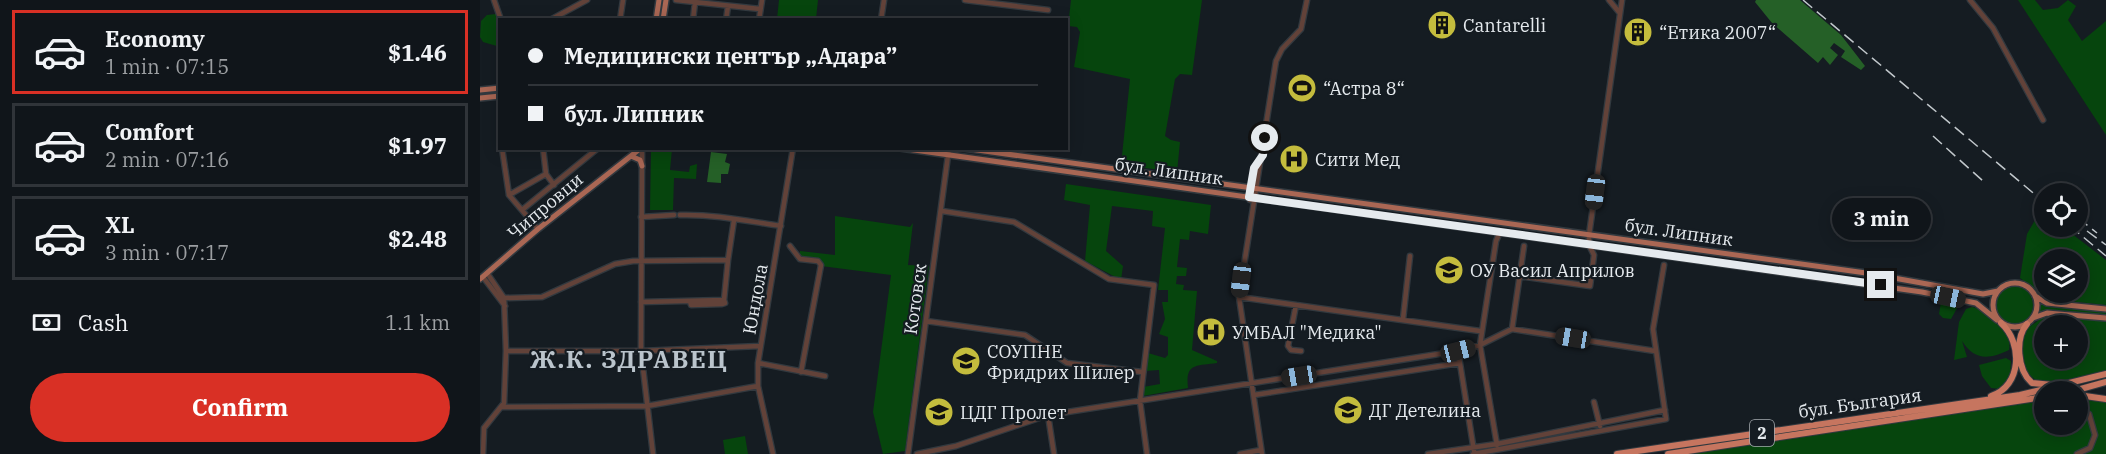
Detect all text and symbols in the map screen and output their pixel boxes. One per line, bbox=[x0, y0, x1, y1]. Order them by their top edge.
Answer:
building icon: Cantarelli bbox=[1426, 9, 1458, 41]
place label: Cantarelli bbox=[1463, 14, 1546, 37]
building icon: “Етика 2007“ bbox=[1622, 16, 1654, 48]
place label: “Етика 2007“ bbox=[1659, 21, 1776, 44]
text: Economy bbox=[105, 24, 205, 53]
icon: car bbox=[33, 25, 87, 79]
text: $1.46 bbox=[388, 38, 447, 67]
text: Медицински център „Адара” bbox=[564, 41, 897, 70]
text: 1 min · 07:15 bbox=[105, 53, 229, 80]
sports icon: “Астра 8“ bbox=[1286, 72, 1318, 104]
place label: “Астра 8“ bbox=[1323, 77, 1405, 100]
text: бул. Липник bbox=[564, 99, 704, 128]
text: Comfort bbox=[105, 117, 194, 146]
icon: car bbox=[33, 118, 87, 172]
route start bbox=[1251, 124, 1278, 151]
text: $1.97 bbox=[388, 131, 447, 160]
hospital icon: Сити Мед bbox=[1278, 143, 1310, 175]
text: 2 min · 07:16 bbox=[105, 146, 229, 173]
place label: Сити Мед bbox=[1315, 148, 1400, 171]
street label: бул. Липник bbox=[1114, 152, 1225, 190]
street label: Чипровци bbox=[502, 168, 588, 244]
car bbox=[1584, 173, 1606, 211]
map controls bbox=[2034, 183, 2088, 435]
button: locate bbox=[2034, 183, 2088, 237]
callout: 3 min bbox=[1832, 198, 1930, 240]
text: 3 min bbox=[1854, 205, 1910, 232]
text: XL bbox=[105, 210, 135, 239]
icon: car bbox=[33, 211, 87, 265]
street label: бул. Липник bbox=[1624, 213, 1735, 251]
text: $2.48 bbox=[388, 224, 447, 253]
text: 3 min · 07:17 bbox=[105, 239, 229, 266]
button: layers bbox=[2034, 249, 2088, 303]
school or university icon: ОУ Васил Априлов bbox=[1433, 254, 1465, 286]
place label: ОУ Васил Априлов bbox=[1470, 259, 1635, 282]
street label: Котовск bbox=[899, 261, 931, 336]
car bbox=[1230, 261, 1252, 299]
street label: Юндола bbox=[737, 262, 773, 336]
route end bbox=[1867, 271, 1894, 298]
car bbox=[1929, 284, 1967, 310]
icon: cash bbox=[30, 306, 63, 339]
text: Cash bbox=[78, 308, 129, 337]
text: 1.1 km bbox=[385, 309, 450, 336]
button: + bbox=[2034, 315, 2088, 369]
hospital icon: УМБАЛ "Медика" bbox=[1195, 316, 1227, 348]
place label: УМБАЛ "Медика" bbox=[1232, 321, 1382, 344]
car bbox=[1554, 326, 1592, 350]
car bbox=[1438, 338, 1478, 364]
place label: СОУПНЕ Фридрих Шилер bbox=[987, 340, 1135, 384]
district label: Ж.К. ЗДРАВЕЦ bbox=[530, 343, 728, 375]
school or university icon: СОУПНЕ Фридрих Шилер bbox=[950, 345, 982, 377]
car bbox=[1280, 364, 1318, 388]
button: Confirm bbox=[30, 373, 450, 442]
button: − bbox=[2034, 381, 2088, 435]
street label: бул. България bbox=[1797, 383, 1923, 423]
school or university icon: ДГ Детелина bbox=[1332, 394, 1364, 426]
school or university icon: ЦДГ Пролет bbox=[923, 396, 955, 428]
place label: ДГ Детелина bbox=[1369, 399, 1481, 422]
place label: ЦДГ Пролет bbox=[960, 401, 1066, 424]
road number: 2 bbox=[1750, 420, 1774, 446]

